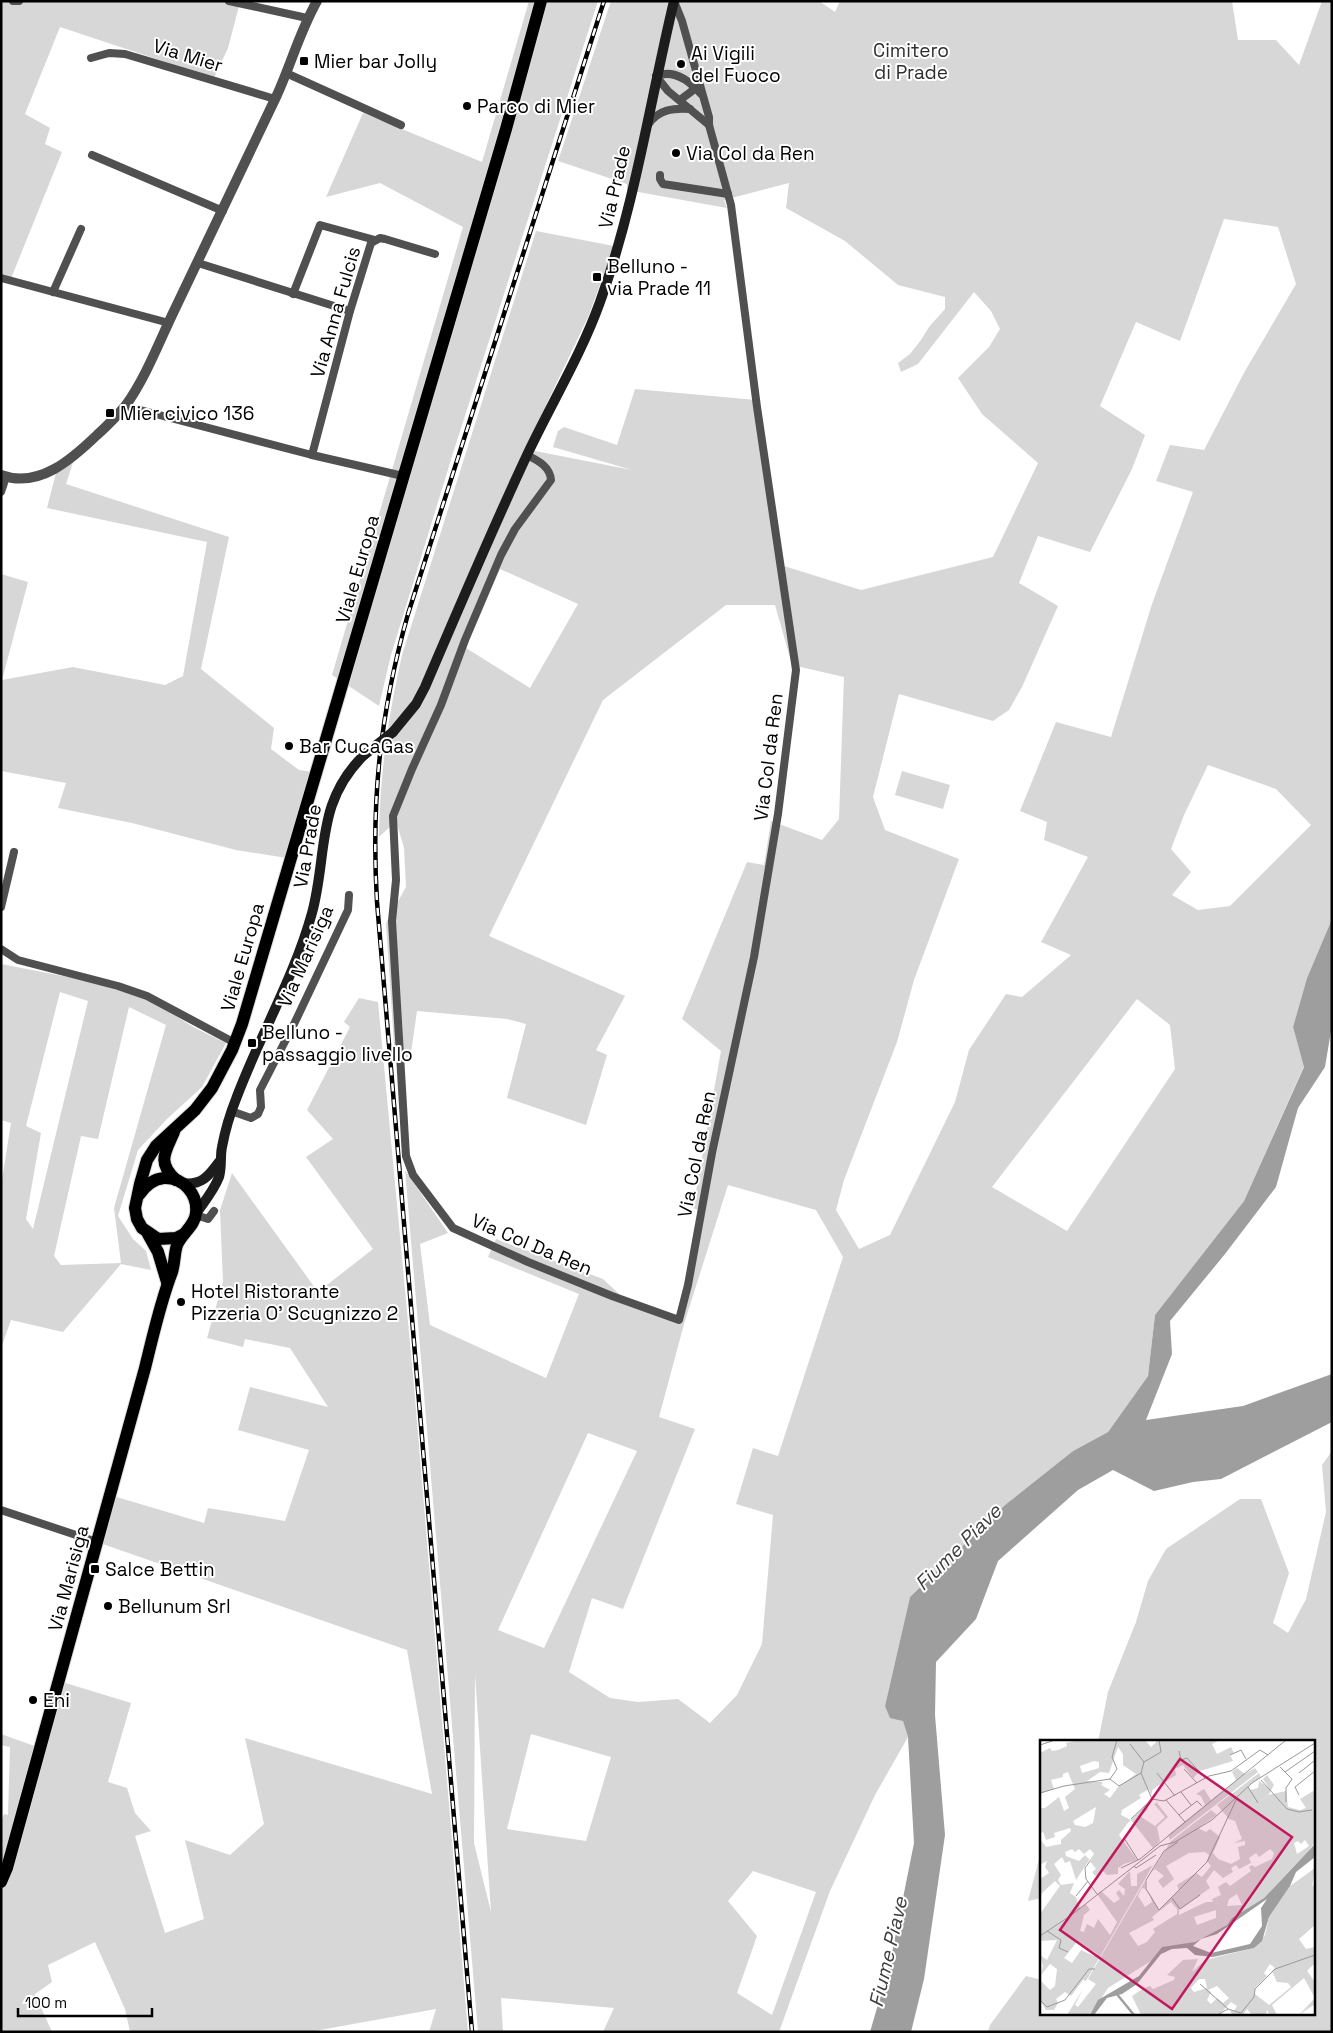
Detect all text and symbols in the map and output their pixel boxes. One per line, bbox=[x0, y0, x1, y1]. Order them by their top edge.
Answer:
street label: Via Mier bbox=[150, 33, 226, 78]
park label: Cimitero di Prade bbox=[873, 38, 949, 85]
place label: Ai Vigili del Fuoco bbox=[691, 41, 781, 88]
place label: Mier bar Jolly bbox=[314, 49, 437, 74]
marker: Mier bar Jolly bbox=[298, 55, 310, 67]
marker: Ai Vigili del Fuoco bbox=[675, 58, 687, 70]
place label: Parco di Mier bbox=[477, 94, 595, 119]
marker: Parco di Mier bbox=[461, 100, 473, 112]
place label: Via Col da Ren bbox=[686, 141, 815, 166]
street label: Via Prade bbox=[593, 143, 636, 231]
marker: Via Col da Ren bbox=[670, 147, 682, 159]
street label: Via Anna Fulcis bbox=[305, 244, 366, 381]
place label: Belluno - via Prade 11 bbox=[607, 254, 711, 301]
marker: Belluno - via Prade 11 bbox=[591, 271, 603, 283]
place label: Mier civico 136 bbox=[120, 401, 254, 426]
marker: Mier civico 136 bbox=[104, 407, 116, 419]
street label: Viale Europa bbox=[330, 512, 385, 627]
street label: Via Col da Ren bbox=[748, 692, 789, 822]
place label: Bar CucaGas bbox=[299, 734, 414, 759]
marker: Bar CucaGas bbox=[283, 740, 295, 752]
street label: Via Prade bbox=[288, 802, 327, 890]
street label: Viale Europa bbox=[215, 900, 270, 1015]
street label: Via Marisiga bbox=[272, 901, 339, 1011]
place label: Belluno - passaggio livello bbox=[262, 1020, 413, 1067]
marker: Belluno - passaggio livello bbox=[246, 1037, 258, 1049]
street label: Via Col da Ren bbox=[672, 1089, 721, 1220]
street label: Via Col Da Ren bbox=[468, 1208, 596, 1281]
place label: Hotel Ristorante Pizzeria O' Scugnizzo 2 bbox=[191, 1279, 398, 1326]
marker: Hotel Ristorante Pizzeria O' Scugnizzo 2 bbox=[175, 1296, 187, 1308]
water label: Fiume Piave bbox=[909, 1497, 1008, 1596]
street label: Via Marisiga bbox=[42, 1522, 95, 1634]
place label: Salce Bettin bbox=[105, 1557, 215, 1582]
marker: Salce Bettin bbox=[89, 1563, 101, 1575]
place label: Bellunum Srl bbox=[118, 1594, 231, 1619]
marker: Bellunum Srl bbox=[102, 1600, 114, 1612]
place label: Eni bbox=[43, 1688, 70, 1713]
marker: Eni bbox=[27, 1694, 39, 1706]
inset map bbox=[1040, 1740, 1316, 2016]
water label: Fiume Piave bbox=[863, 1893, 914, 2010]
scale bar bbox=[18, 1986, 151, 2018]
text: 100 m bbox=[25, 1993, 67, 2012]

